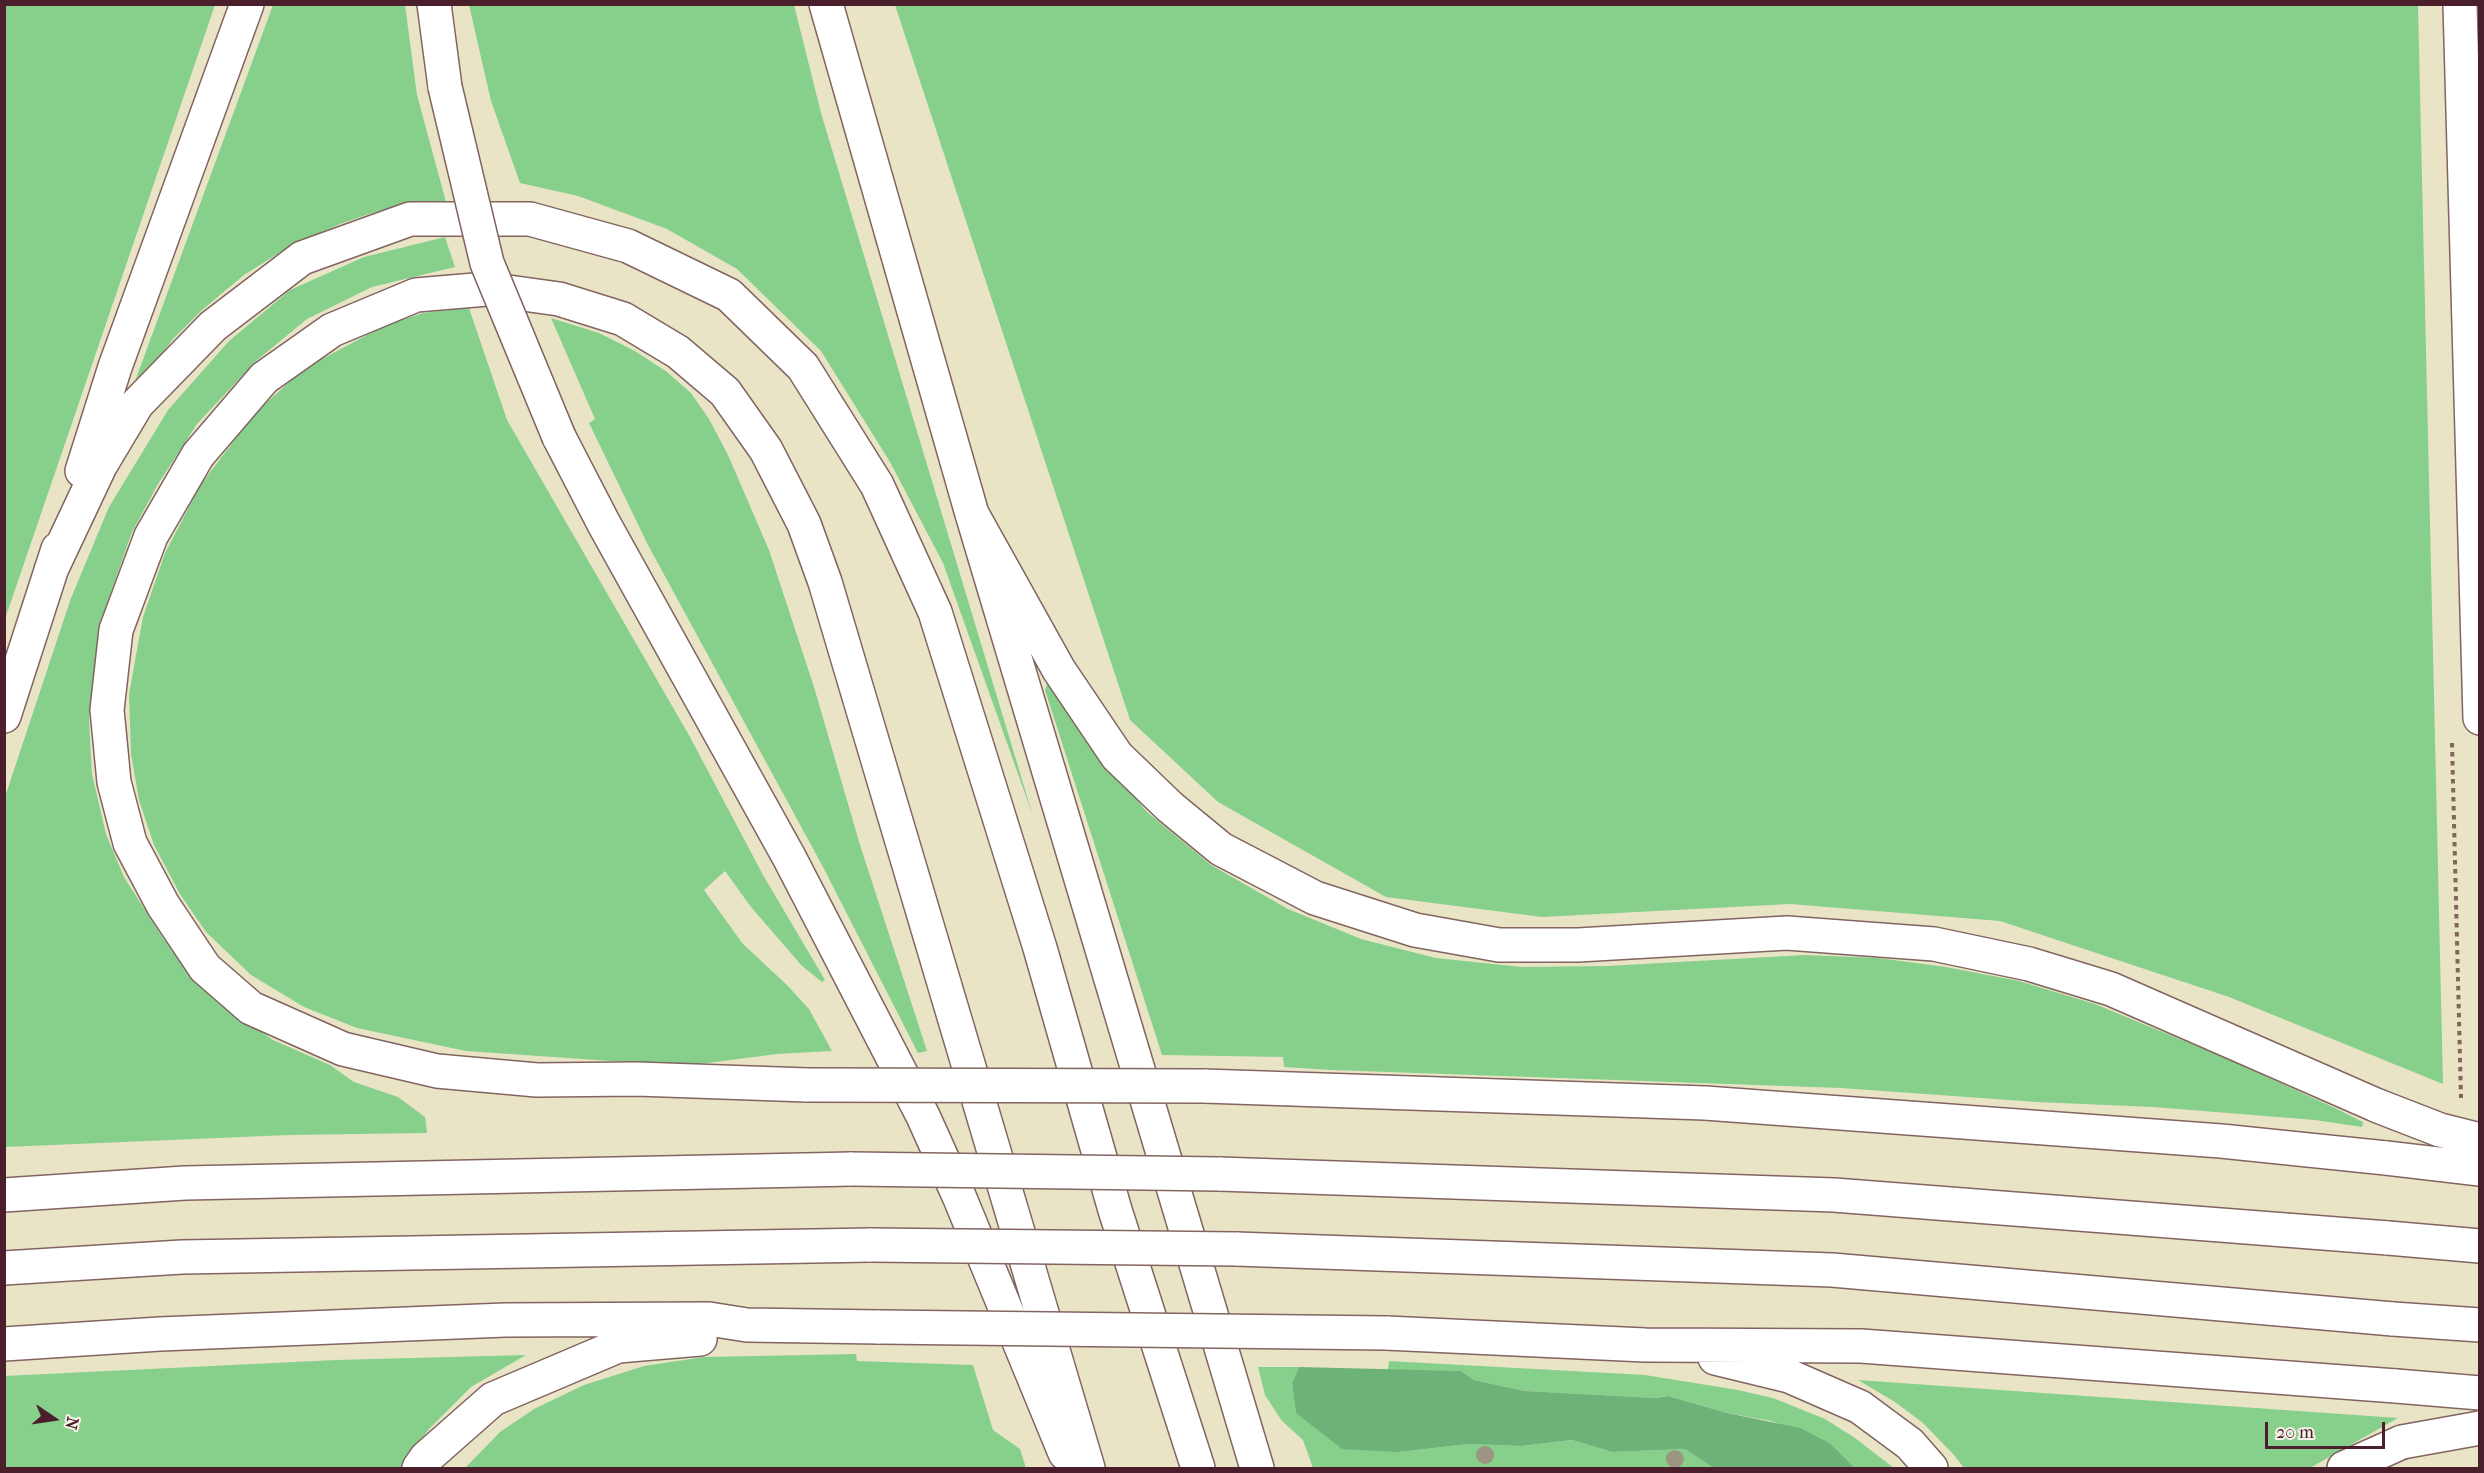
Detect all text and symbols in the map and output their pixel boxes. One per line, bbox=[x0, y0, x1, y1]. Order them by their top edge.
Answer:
north arrow bbox=[24, 1389, 84, 1449]
scale bar bbox=[2268, 1410, 2388, 1448]
text: N bbox=[61, 1415, 83, 1431]
text: 20 m bbox=[2276, 1422, 2314, 1443]

